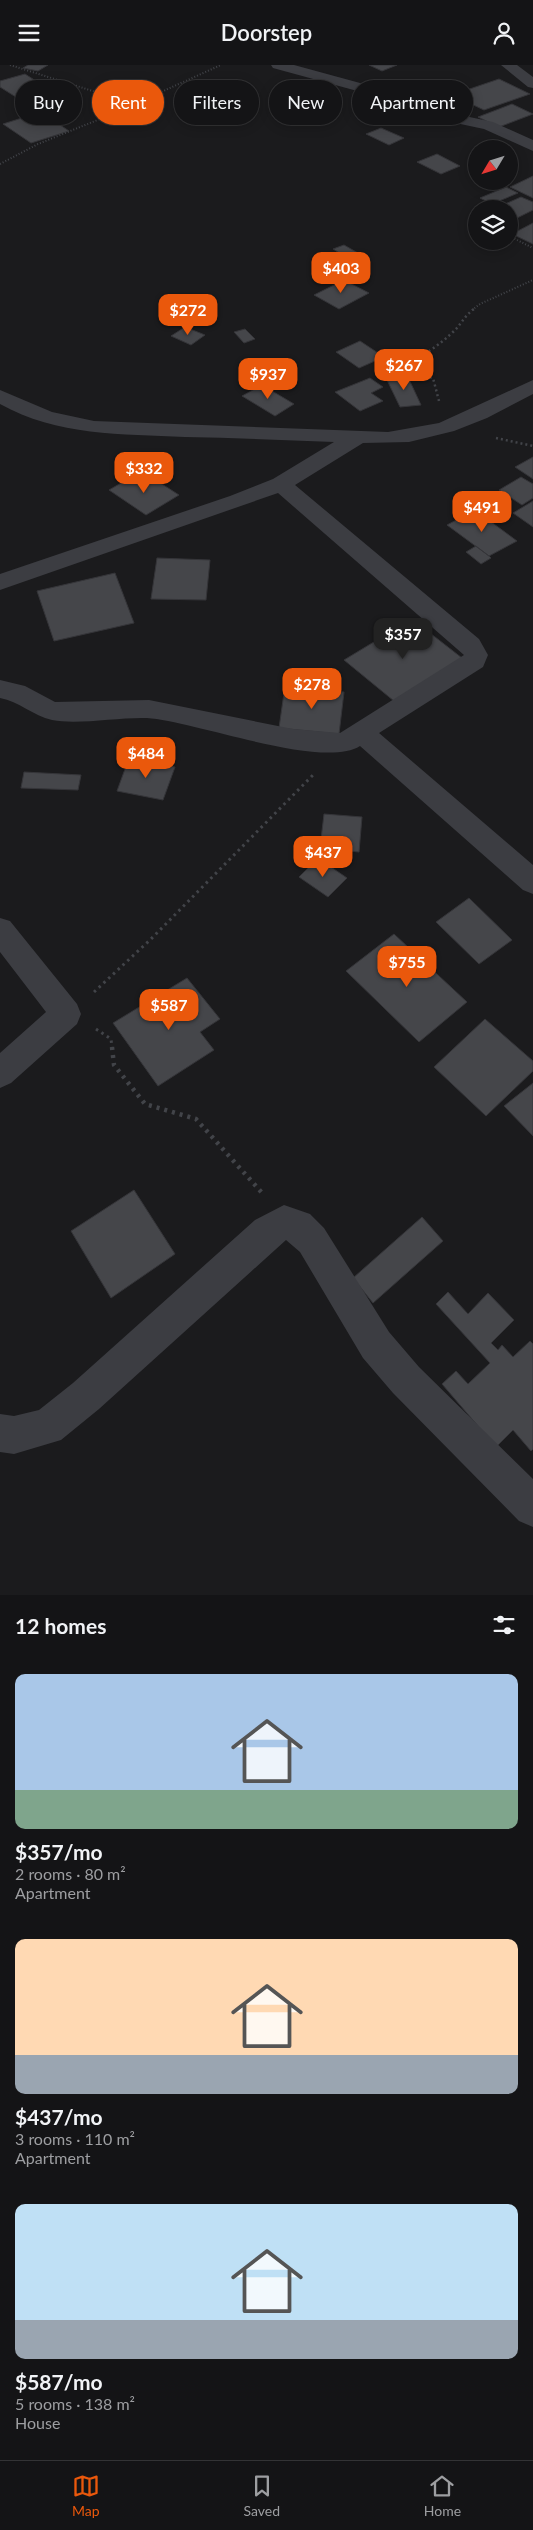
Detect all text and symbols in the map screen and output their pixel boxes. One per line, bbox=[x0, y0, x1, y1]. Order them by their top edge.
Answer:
icon: menu bbox=[15, 19, 43, 47]
text: Doorstep bbox=[221, 19, 312, 46]
icon: person bbox=[490, 19, 518, 47]
chip: Buy bbox=[15, 80, 82, 125]
chip: Rent bbox=[92, 80, 164, 125]
chip: Filters bbox=[174, 80, 259, 125]
chip: New bbox=[269, 80, 342, 125]
chip: Apartment bbox=[352, 80, 473, 125]
north arrow bbox=[468, 140, 518, 190]
map controls bbox=[468, 140, 518, 250]
button: layers bbox=[468, 200, 518, 250]
pin: $403 bbox=[311, 251, 371, 294]
text: $403 bbox=[322, 258, 360, 277]
pin: $272 bbox=[158, 293, 218, 336]
text: $272 bbox=[169, 300, 207, 319]
pin: $267 bbox=[374, 349, 434, 391]
text: $267 bbox=[385, 355, 423, 374]
pin: $937 bbox=[238, 357, 298, 400]
text: $937 bbox=[249, 364, 287, 383]
pin: $332 bbox=[114, 451, 174, 494]
text: $332 bbox=[125, 458, 163, 477]
pin: $491 bbox=[452, 491, 512, 533]
text: $491 bbox=[463, 497, 501, 516]
pin: $357 bbox=[373, 617, 433, 660]
text: $357 bbox=[384, 624, 422, 643]
pin: $278 bbox=[282, 667, 342, 710]
text: $278 bbox=[293, 674, 331, 693]
pin: $484 bbox=[116, 737, 176, 779]
text: $484 bbox=[127, 743, 165, 762]
pin: $437 bbox=[293, 835, 353, 878]
text: $437 bbox=[304, 842, 342, 861]
pin: $755 bbox=[377, 945, 437, 988]
text: $755 bbox=[388, 952, 426, 971]
pin: $587 bbox=[139, 989, 199, 1031]
text: $587 bbox=[150, 995, 188, 1014]
icon: filters bbox=[490, 1611, 518, 1639]
text: 12 homes bbox=[15, 1613, 106, 1638]
icon: home bbox=[222, 1706, 312, 1796]
text: $357/mo bbox=[15, 1839, 103, 1864]
text: 2 rooms · 80 m² bbox=[15, 1864, 126, 1883]
text: Apartment bbox=[15, 1883, 90, 1902]
icon: home bbox=[222, 1971, 312, 2061]
text: $437/mo bbox=[15, 2104, 103, 2129]
text: 3 rooms · 110 m² bbox=[15, 2129, 135, 2148]
text: Apartment bbox=[15, 2148, 90, 2167]
icon: home bbox=[222, 2236, 312, 2326]
text: $587/mo bbox=[15, 2369, 103, 2394]
text: 5 rooms · 138 m² bbox=[15, 2394, 135, 2413]
text: House bbox=[15, 2413, 60, 2432]
tab: Map bbox=[72, 2472, 100, 2519]
tab: Saved bbox=[244, 2472, 280, 2519]
tab: Home bbox=[424, 2472, 461, 2519]

